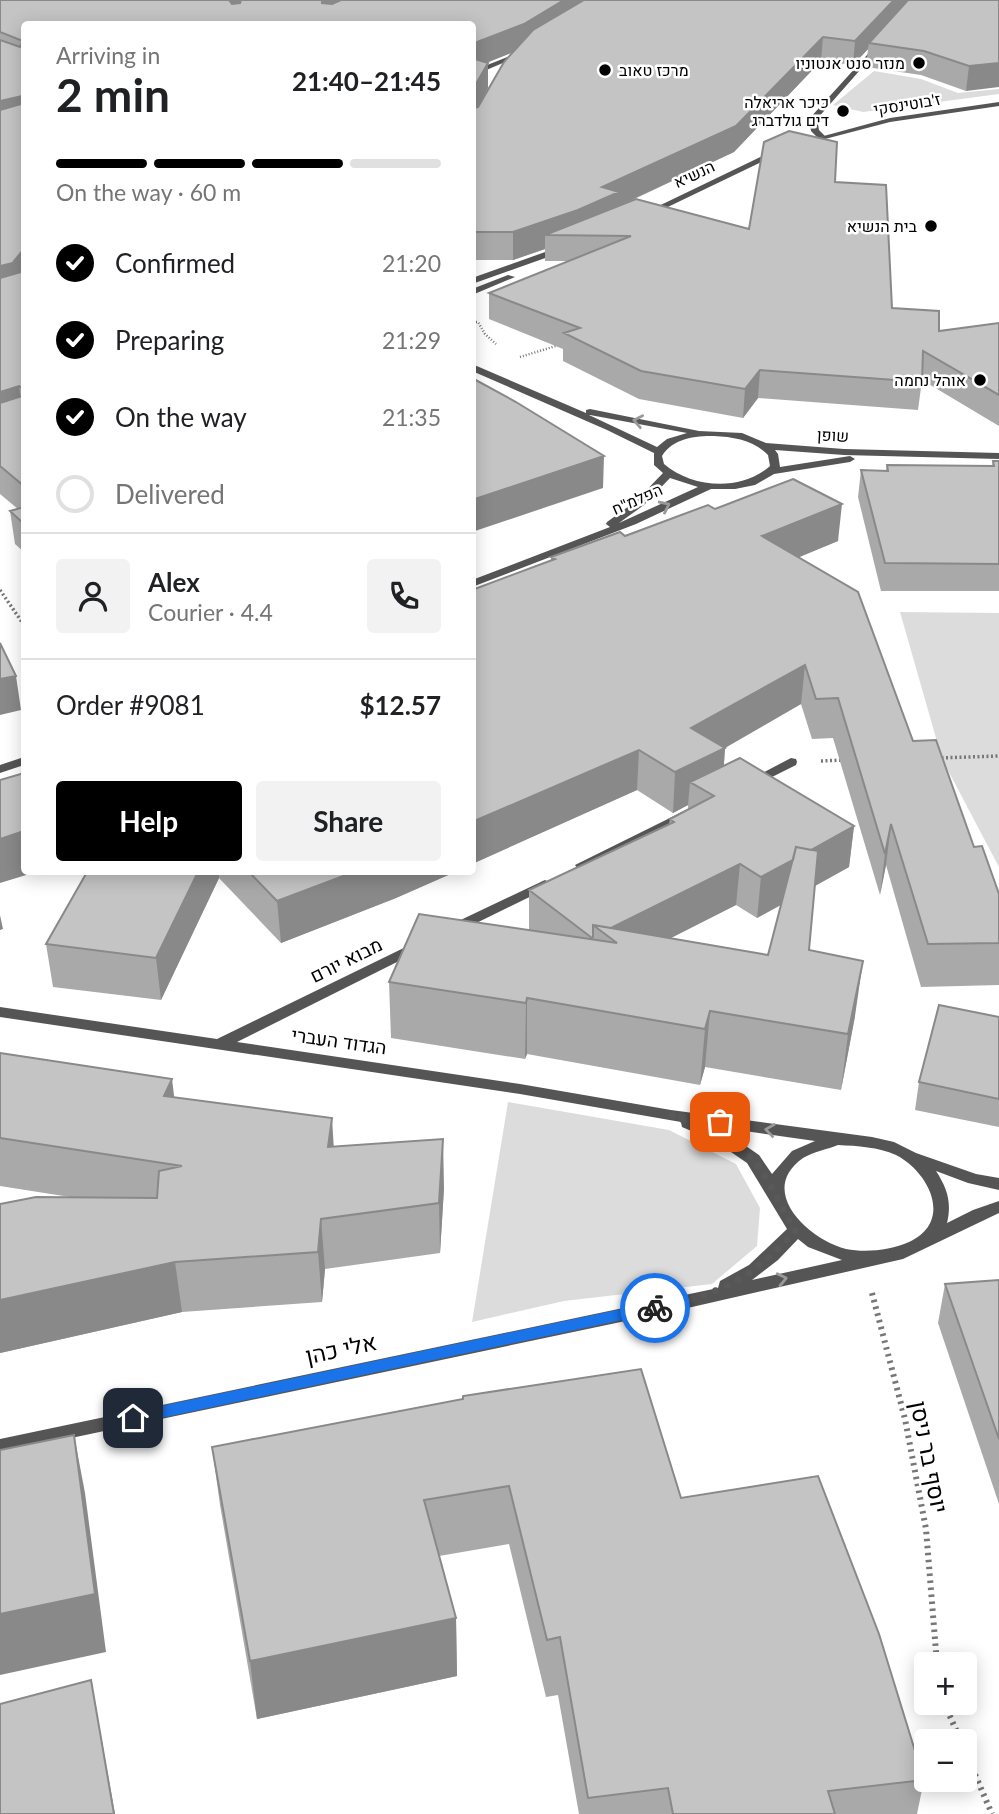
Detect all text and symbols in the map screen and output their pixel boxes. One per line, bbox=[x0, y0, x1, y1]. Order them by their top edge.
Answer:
text: Arriving in bbox=[56, 41, 160, 69]
place label: מנזר סנט אנטוניו bbox=[796, 53, 905, 72]
marker: מנזר סנט אנטוניו bbox=[911, 55, 927, 71]
place label: מרכז טאוב bbox=[619, 60, 689, 79]
marker: מרכז טאוב bbox=[597, 62, 613, 78]
text: 21:40–21:45 bbox=[292, 65, 441, 97]
text: 2 min bbox=[56, 67, 170, 122]
street label: ז'בוטינסקי bbox=[872, 89, 942, 118]
place label: כיכר אריאלה דים גולדברג bbox=[744, 92, 829, 129]
marker: כיכר אריאלה דים גולדברג bbox=[835, 103, 851, 119]
street label: הנשיא bbox=[670, 156, 717, 191]
text: On the way · 60 m bbox=[56, 178, 241, 206]
place label: בית הנשיא bbox=[847, 216, 918, 235]
marker: בית הנשיא bbox=[923, 218, 939, 234]
icon: check bbox=[56, 244, 94, 282]
text: Confirmed bbox=[115, 247, 235, 279]
text: 21:20 bbox=[382, 249, 441, 277]
icon: check bbox=[56, 321, 94, 359]
text: Preparing bbox=[115, 324, 224, 356]
text: 21:29 bbox=[382, 326, 441, 354]
place label: אוהל נחמה bbox=[894, 370, 966, 389]
marker: אוהל נחמה bbox=[972, 372, 988, 388]
icon: check bbox=[56, 398, 94, 436]
text: On the way bbox=[115, 401, 247, 433]
text: 21:35 bbox=[382, 403, 441, 431]
one-way arrow bbox=[632, 415, 644, 430]
street label: שופן bbox=[817, 424, 850, 445]
text: Delivered bbox=[115, 478, 225, 510]
street label: הפלמ"ח bbox=[609, 479, 665, 518]
one-way arrow bbox=[658, 501, 670, 515]
button: person bbox=[56, 559, 130, 633]
button: phone bbox=[367, 559, 441, 633]
text: Alex bbox=[148, 566, 200, 598]
text: Courier · 4.4 bbox=[148, 598, 273, 626]
text: Order #9081 bbox=[56, 689, 205, 721]
text: $12.57 bbox=[359, 689, 441, 721]
button: Help bbox=[56, 781, 242, 861]
button: Share bbox=[256, 781, 441, 861]
street label: מבוא יורם bbox=[306, 932, 386, 987]
street label: הגדוד העברי bbox=[290, 1022, 388, 1059]
pin bbox=[690, 1092, 750, 1152]
icon: bag bbox=[701, 1103, 739, 1141]
one-way arrow bbox=[764, 1122, 776, 1137]
courier bbox=[620, 1273, 690, 1343]
one-way arrow bbox=[776, 1273, 788, 1288]
icon: bike bbox=[636, 1289, 674, 1327]
street label: אלי כהן bbox=[303, 1327, 379, 1369]
pin bbox=[103, 1388, 163, 1448]
street label: יוסף בר ניסן bbox=[905, 1398, 955, 1515]
icon: home bbox=[114, 1399, 152, 1437]
map controls bbox=[914, 1652, 977, 1792]
button: + bbox=[914, 1652, 977, 1715]
button: − bbox=[914, 1729, 977, 1792]

